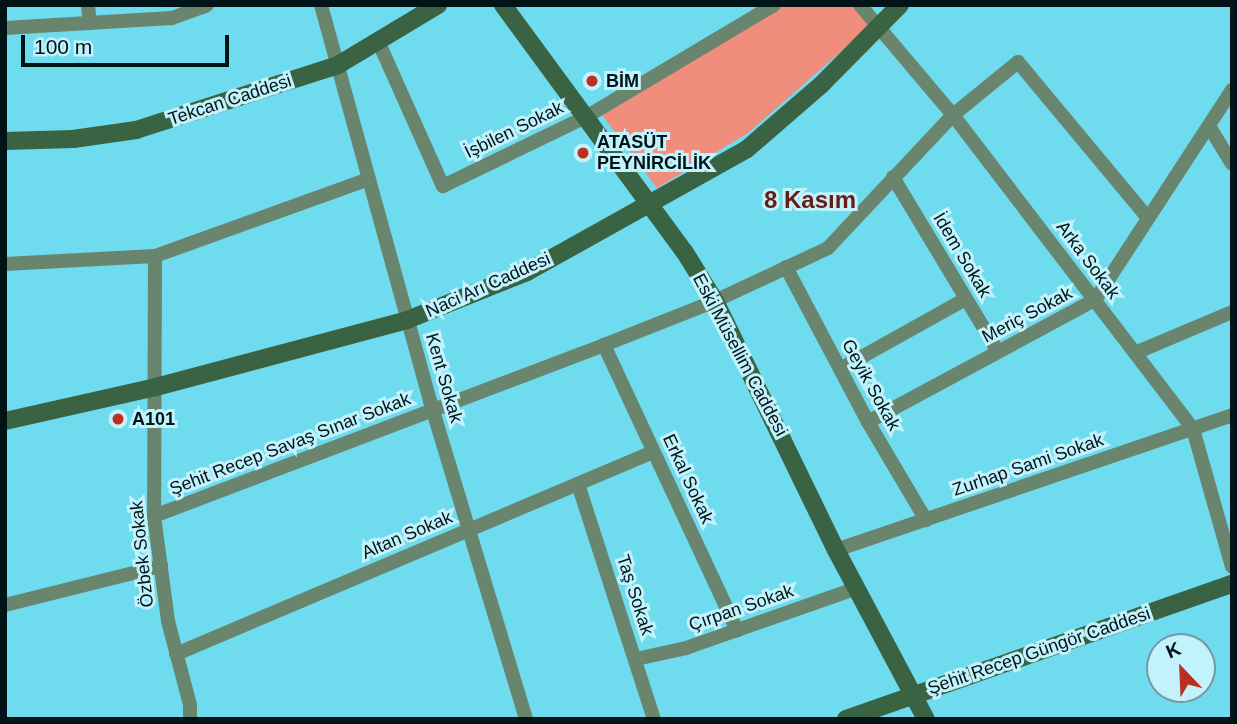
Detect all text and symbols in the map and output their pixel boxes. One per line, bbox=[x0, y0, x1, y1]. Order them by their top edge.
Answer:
scale bar bbox=[24, 21, 233, 65]
text: 100 m bbox=[34, 35, 92, 58]
street label: Tekcan Caddesi bbox=[166, 70, 294, 130]
place label: BİM bbox=[606, 70, 639, 92]
marker: BİM bbox=[584, 73, 600, 89]
street label: İşbilen Sokak bbox=[461, 97, 567, 163]
place label: ATASÜT PEYNİRCİLİK bbox=[597, 132, 711, 174]
marker: ATASÜT PEYNİRCİLİK bbox=[575, 145, 591, 161]
district label: 8 Kasım bbox=[764, 186, 856, 214]
street label: İdem Sokak bbox=[928, 209, 996, 301]
street label: Arka Sokak bbox=[1052, 217, 1124, 303]
street label: Naci Arı Caddesi bbox=[422, 248, 554, 322]
street label: Eski Müsellim Caddesi bbox=[688, 270, 792, 440]
street label: Meriç Sokak bbox=[978, 282, 1076, 348]
street label: Kent Sokak bbox=[421, 331, 467, 425]
street label: Geyik Sokak bbox=[837, 336, 905, 434]
street label: Şehit Recep Savaş Sınar Sokak bbox=[167, 388, 413, 500]
place label: A101 bbox=[132, 408, 175, 430]
marker: A101 bbox=[110, 411, 126, 427]
street label: Zurhap Sami Sokak bbox=[950, 429, 1106, 501]
street label: Erkal Sokak bbox=[658, 431, 718, 527]
street label: Özbek Sokak bbox=[126, 500, 158, 608]
street label: Altan Sokak bbox=[359, 506, 455, 564]
street label: Taş Sokak bbox=[612, 552, 658, 638]
street label: Çırpan Sokak bbox=[686, 580, 796, 636]
street label: Şehit Recep Güngör Caddesi bbox=[925, 603, 1153, 699]
north arrow bbox=[1146, 633, 1216, 703]
text: K bbox=[1163, 638, 1184, 662]

